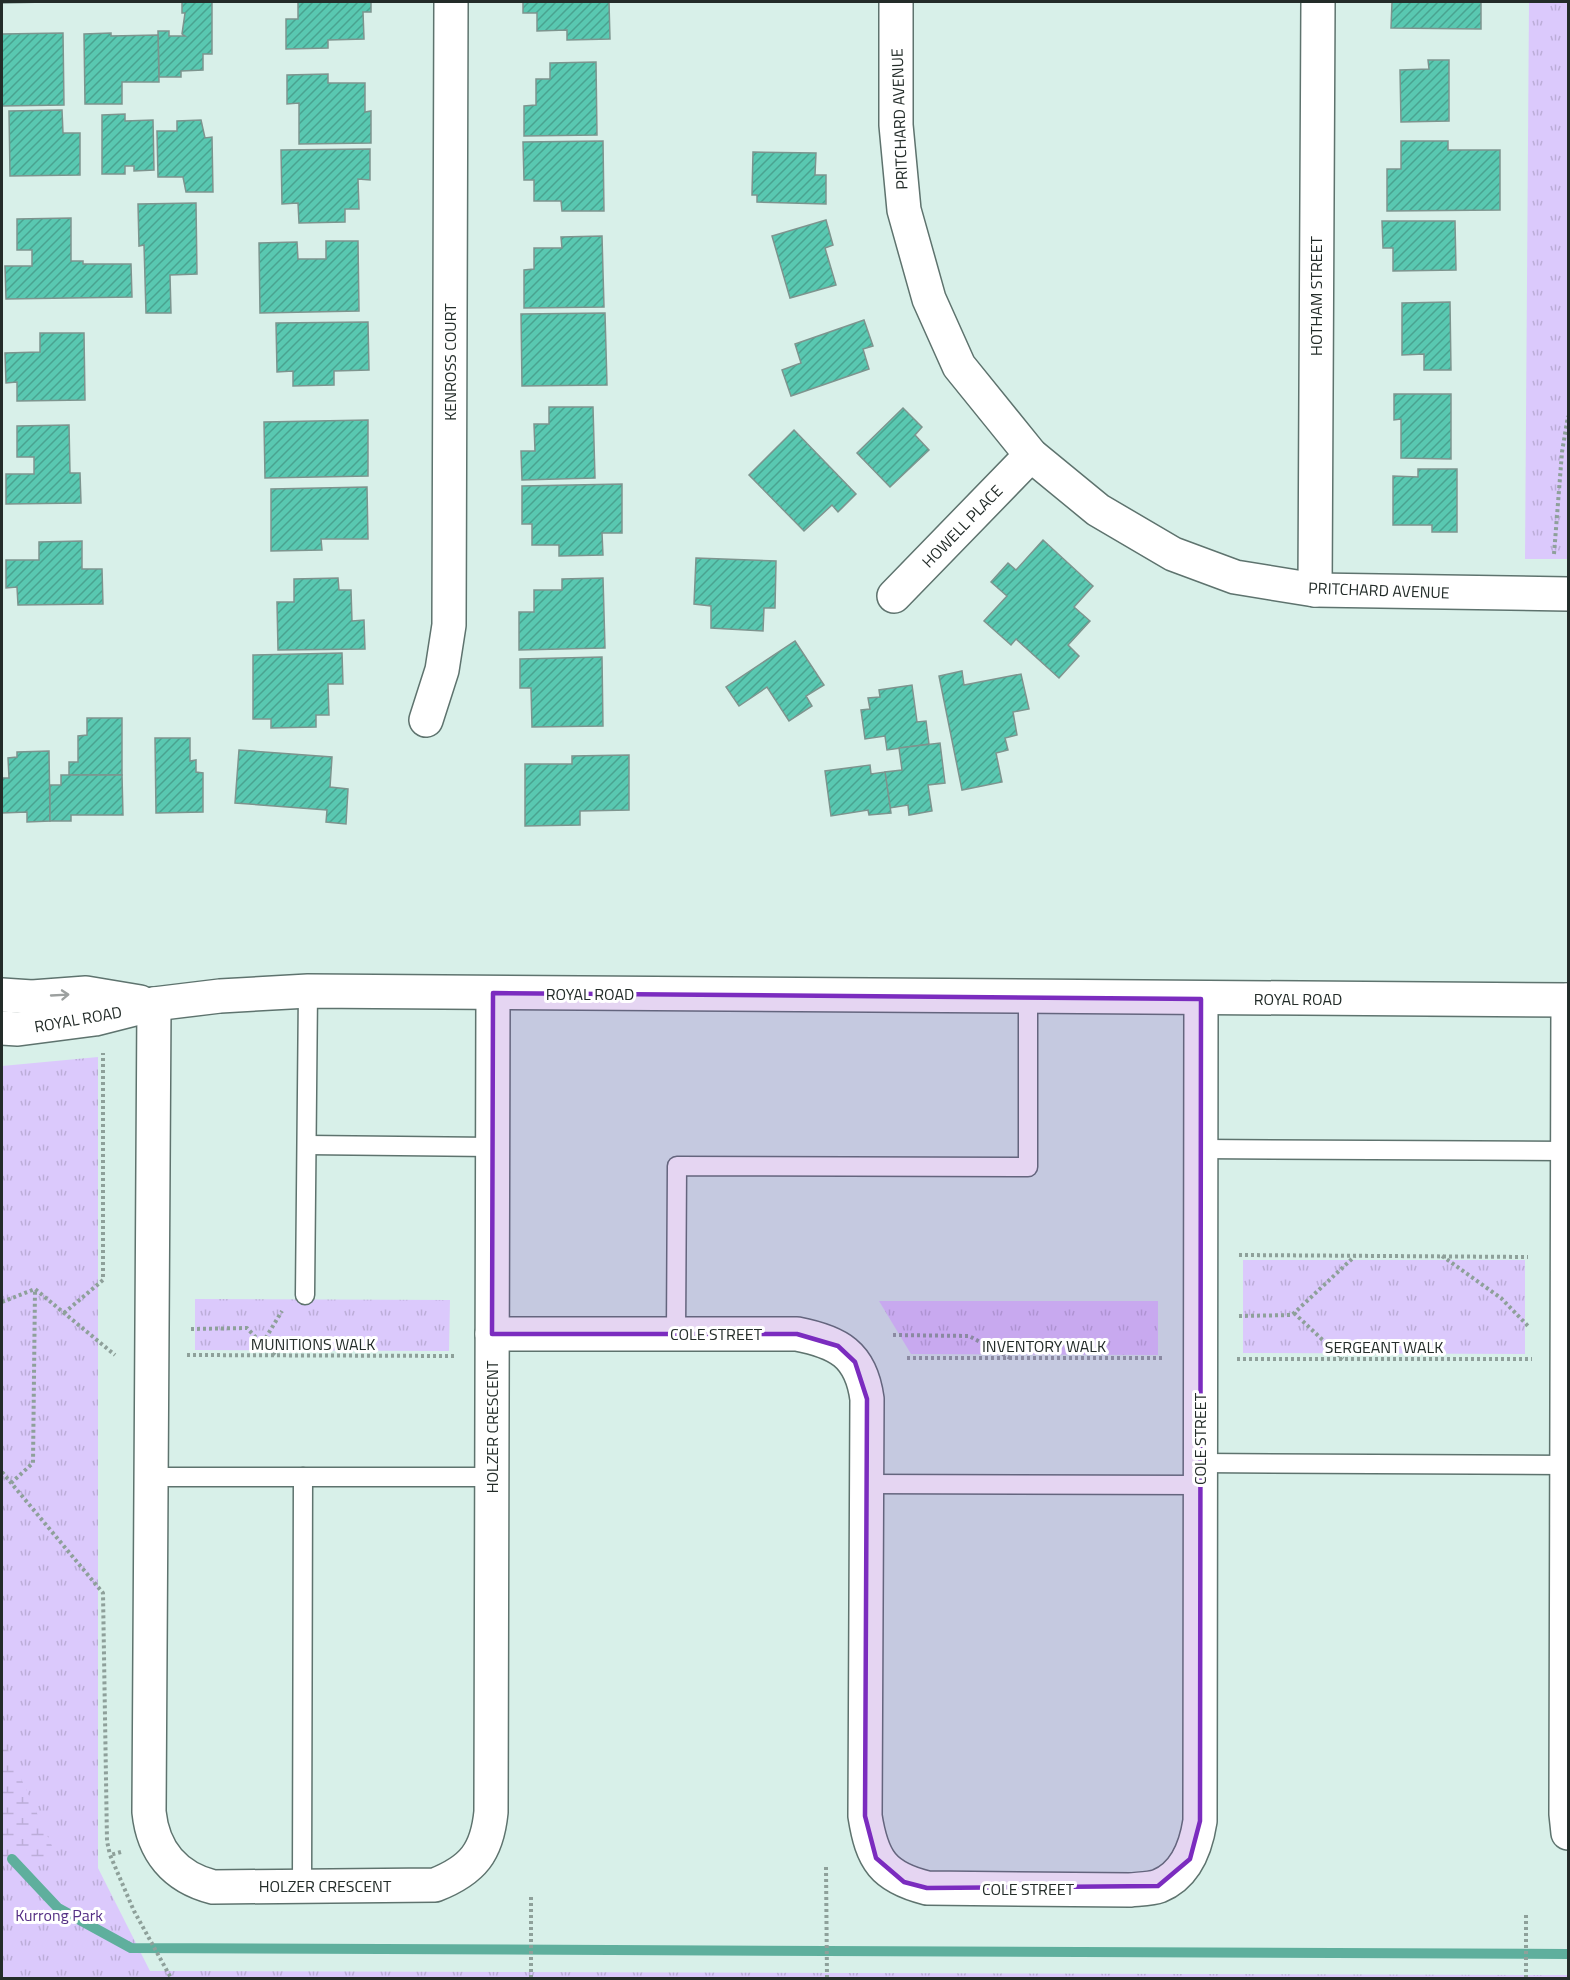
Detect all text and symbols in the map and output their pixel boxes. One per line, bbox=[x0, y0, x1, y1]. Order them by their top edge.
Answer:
street label: PRITCHARD AVENUE bbox=[885, 48, 913, 190]
street label: HOTHAM STREET bbox=[1304, 236, 1328, 356]
street label: KENROSS COURT bbox=[438, 303, 462, 421]
street label: HOWELL PLACE bbox=[916, 479, 1008, 573]
street label: PRITCHARD AVENUE bbox=[1308, 576, 1450, 604]
street label: ROYAL ROAD bbox=[546, 982, 634, 1006]
street label: ROYAL ROAD bbox=[1254, 987, 1342, 1011]
one-way arrow bbox=[49, 989, 69, 1000]
street label: ROYAL ROAD bbox=[32, 999, 124, 1039]
street label: COLE STREET bbox=[670, 1322, 763, 1346]
street label: MUNITIONS WALK bbox=[251, 1332, 375, 1356]
street label: INVENTORY WALK bbox=[982, 1334, 1106, 1358]
street label: SERGEANT WALK bbox=[1325, 1335, 1443, 1359]
street label: HOLZER CRESCENT bbox=[480, 1360, 504, 1493]
street label: COLE STREET bbox=[1188, 1392, 1212, 1485]
street label: HOLZER CRESCENT bbox=[259, 1874, 392, 1898]
street label: COLE STREET bbox=[982, 1877, 1075, 1901]
park label: Kurrong Park bbox=[15, 1903, 103, 1927]

